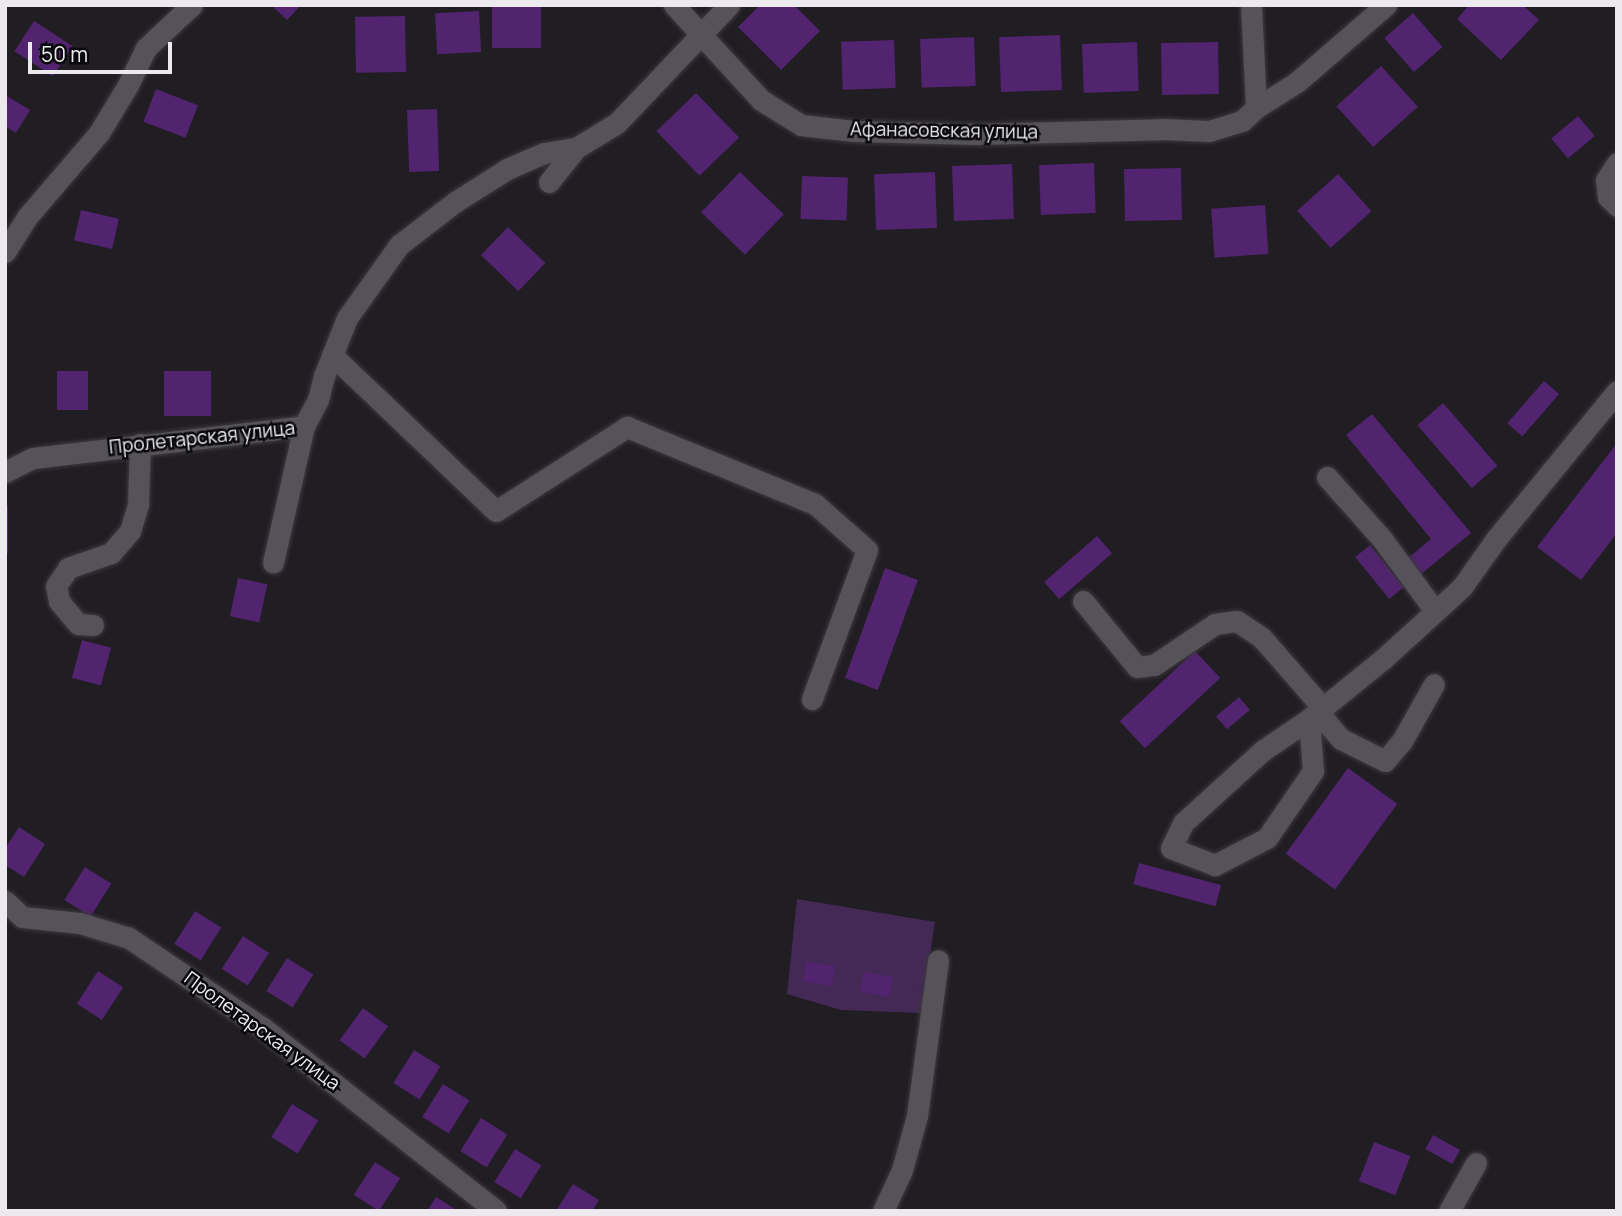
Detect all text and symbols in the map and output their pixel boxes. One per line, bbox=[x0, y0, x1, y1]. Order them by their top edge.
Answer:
scale bar bbox=[32, 28, 175, 72]
text: 50 m bbox=[41, 40, 88, 68]
street label: Афанасовская улица bbox=[850, 118, 1038, 144]
street label: Пролетарская улица bbox=[108, 417, 296, 459]
street label: Пролетарская улица bbox=[180, 967, 344, 1095]

